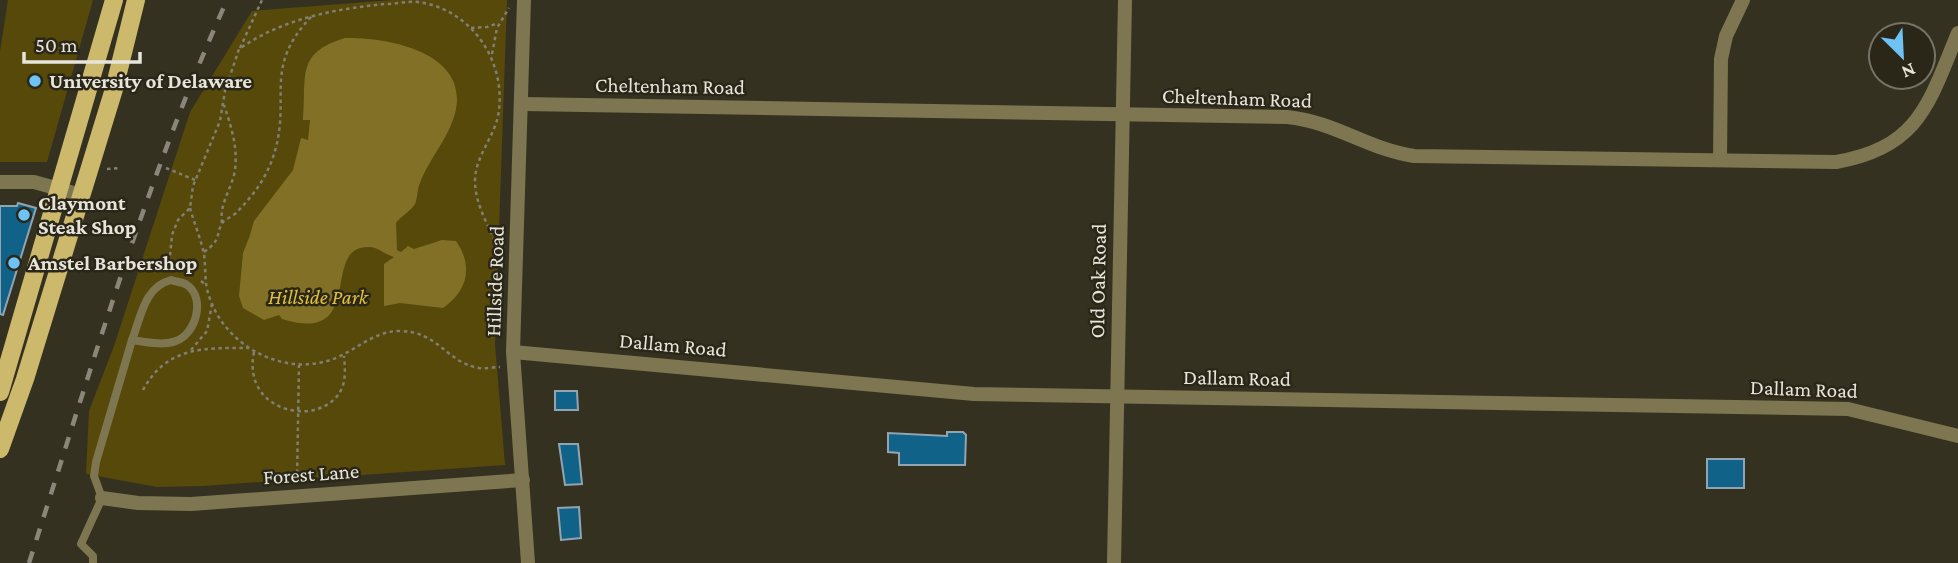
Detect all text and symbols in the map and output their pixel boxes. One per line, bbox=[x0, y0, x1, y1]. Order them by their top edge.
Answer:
scale bar bbox=[24, 21, 140, 65]
north arrow bbox=[1867, 21, 1937, 91]
text: 50 m bbox=[35, 33, 78, 57]
text: N bbox=[1898, 59, 1919, 83]
place label: University of Delaware bbox=[49, 69, 252, 93]
marker: University of Delaware bbox=[27, 73, 43, 89]
street label: Cheltenham Road bbox=[595, 73, 745, 99]
street label: Cheltenham Road bbox=[1162, 83, 1312, 113]
place label: Claymont Steak Shop bbox=[38, 191, 136, 239]
marker: Claymont Steak Shop bbox=[16, 207, 32, 223]
street label: Old Oak Road bbox=[1085, 223, 1111, 339]
street label: Hillside Road bbox=[481, 225, 509, 337]
place label: Amstel Barbershop bbox=[27, 251, 197, 275]
marker: Amstel Barbershop bbox=[6, 255, 22, 271]
park label: Hillside Park bbox=[268, 285, 369, 309]
street label: Dallam Road bbox=[618, 328, 728, 362]
street label: Dallam Road bbox=[1183, 365, 1291, 391]
street label: Dallam Road bbox=[1750, 375, 1858, 403]
street label: Forest Lane bbox=[262, 459, 360, 489]

